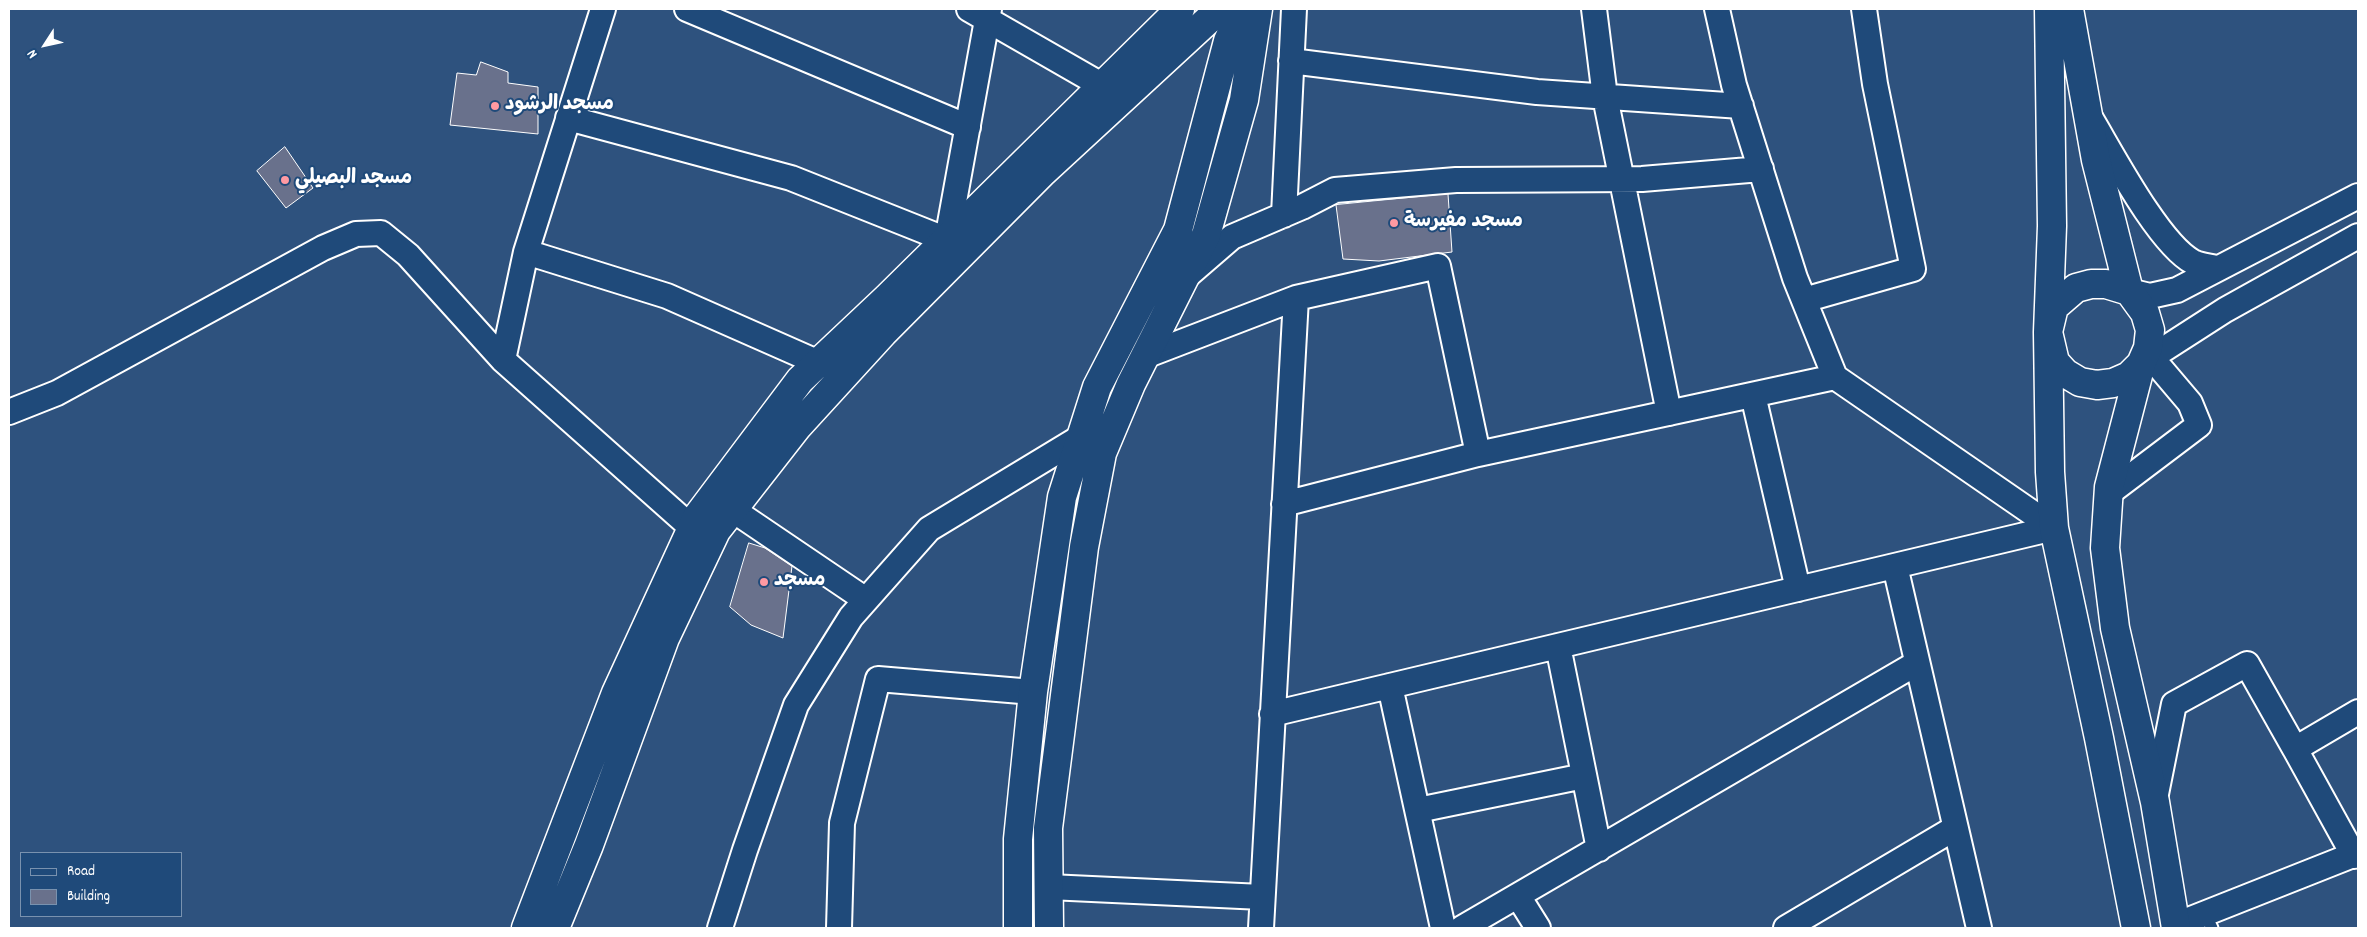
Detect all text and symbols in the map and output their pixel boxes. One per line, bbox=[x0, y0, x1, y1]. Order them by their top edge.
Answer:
north arrow bbox=[20, 20, 70, 70]
text: N bbox=[23, 45, 43, 62]
place label: مسجد الرشود bbox=[505, 94, 614, 118]
marker: مسجد الرشود bbox=[489, 100, 501, 112]
place label: مسجد البصيلي bbox=[295, 168, 412, 192]
marker: مسجد البصيلي bbox=[279, 174, 291, 186]
place label: مسجد مفيرسة bbox=[1404, 211, 1523, 235]
marker: مسجد مفيرسة bbox=[1388, 217, 1400, 229]
place label: مسجد bbox=[774, 570, 825, 594]
marker: مسجد bbox=[758, 576, 770, 588]
legend bbox=[20, 852, 182, 917]
text: Road bbox=[67, 861, 95, 883]
text: Building bbox=[67, 886, 110, 908]

